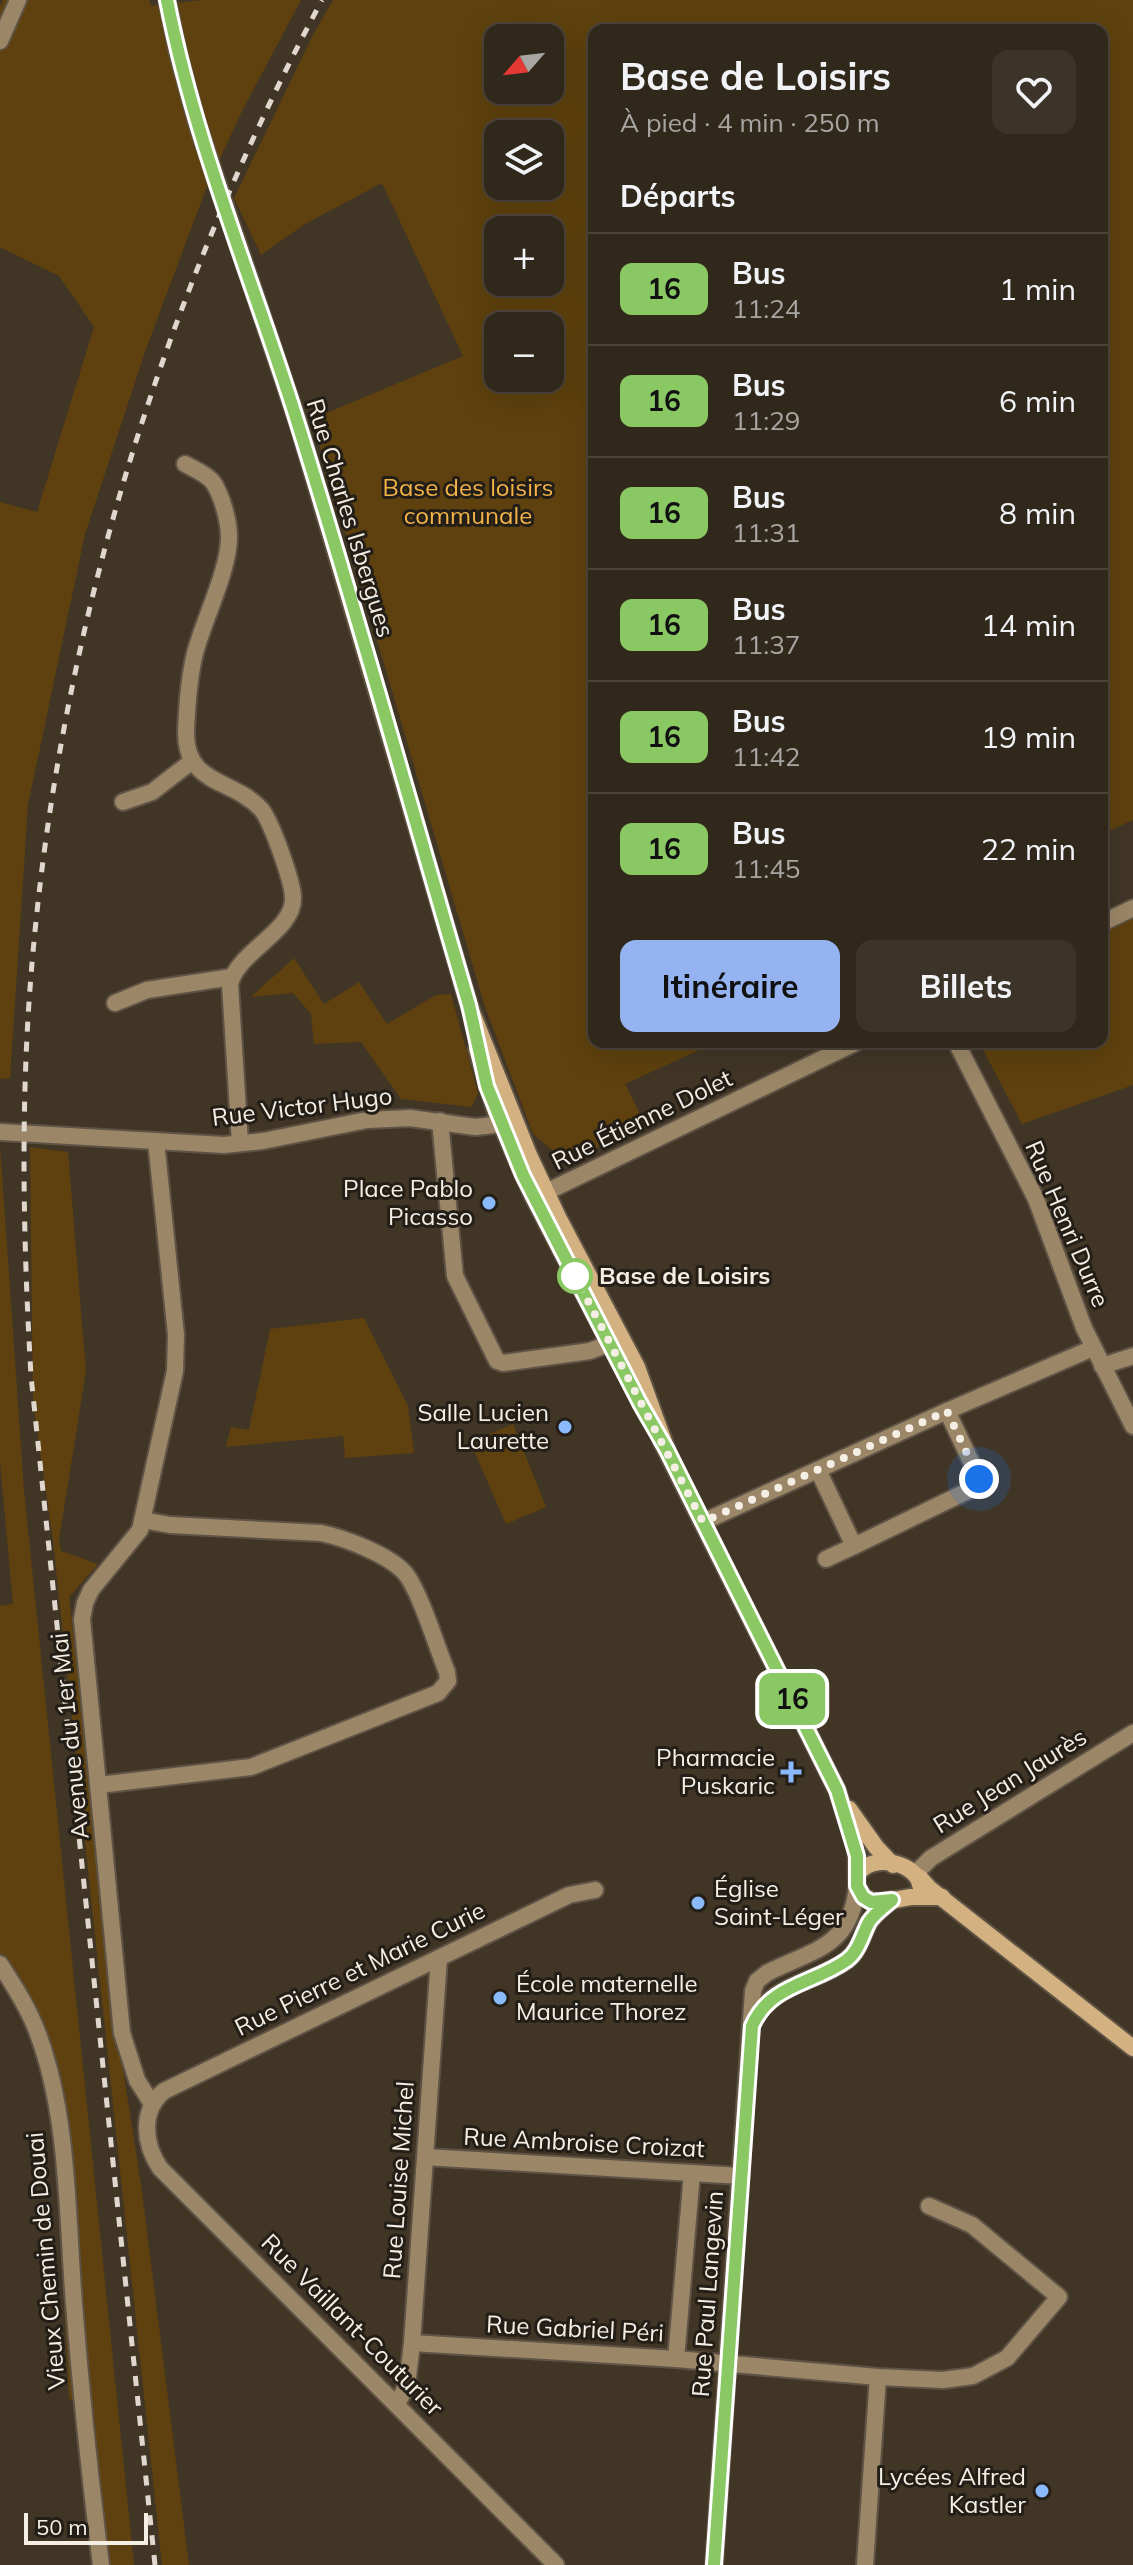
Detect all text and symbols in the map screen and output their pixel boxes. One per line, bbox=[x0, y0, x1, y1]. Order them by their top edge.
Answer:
north arrow bbox=[484, 24, 564, 104]
map controls bbox=[484, 24, 564, 392]
button: heart bbox=[992, 50, 1076, 134]
text: Base de Loisirs bbox=[620, 52, 891, 100]
text: À pied · 4 min · 250 m bbox=[620, 106, 880, 139]
button: layers bbox=[484, 120, 564, 200]
text: Départs bbox=[620, 177, 736, 215]
button: + bbox=[484, 216, 564, 296]
text: Bus bbox=[732, 254, 786, 292]
text: 1 min bbox=[999, 270, 1076, 308]
text: 16 bbox=[647, 271, 681, 306]
text: 11:24 bbox=[732, 292, 800, 325]
button: − bbox=[484, 312, 564, 392]
text: Bus bbox=[732, 366, 786, 404]
text: 6 min bbox=[999, 382, 1076, 420]
text: 16 bbox=[647, 383, 681, 418]
street label: Rue Charles Isbergues bbox=[300, 395, 402, 641]
text: 11:29 bbox=[732, 404, 800, 437]
park label: Base des loisirs communale bbox=[383, 472, 553, 530]
text: Bus bbox=[732, 478, 786, 516]
text: 8 min bbox=[999, 494, 1076, 532]
text: 16 bbox=[647, 495, 681, 530]
text: 11:31 bbox=[732, 516, 800, 549]
text: Bus bbox=[732, 590, 786, 628]
text: 14 min bbox=[981, 606, 1076, 644]
text: 16 bbox=[647, 607, 681, 642]
text: 11:37 bbox=[732, 628, 800, 661]
text: Bus bbox=[732, 702, 786, 740]
text: 19 min bbox=[981, 718, 1076, 756]
text: 16 bbox=[647, 719, 681, 754]
text: 11:42 bbox=[732, 740, 800, 773]
text: Bus bbox=[732, 814, 786, 852]
text: 22 min bbox=[981, 830, 1076, 868]
text: 16 bbox=[647, 831, 681, 866]
text: 11:45 bbox=[732, 852, 800, 885]
button: Itinéraire bbox=[620, 940, 840, 1032]
button: Billets bbox=[856, 940, 1076, 1032]
street label: Rue Étienne Dolet bbox=[546, 1062, 737, 1176]
street label: Rue Victor Hugo bbox=[210, 1080, 394, 1132]
street label: Rue Henri Durre bbox=[1019, 1136, 1117, 1311]
place label: Place Pablo Picasso bbox=[343, 1173, 473, 1231]
marker: Place Pablo Picasso bbox=[480, 1194, 498, 1212]
marker: Base de Loisirs bbox=[558, 1259, 592, 1293]
place label: Base de Loisirs bbox=[599, 1260, 770, 1290]
place label: Salle Lucien Laurette bbox=[418, 1397, 549, 1455]
marker: Salle Lucien Laurette bbox=[556, 1418, 574, 1436]
your location bbox=[959, 1459, 999, 1499]
street label: Avenue du 1er Mai bbox=[43, 1631, 95, 1841]
line badge: 16 bbox=[756, 1673, 828, 1725]
text: 16 bbox=[775, 1681, 809, 1716]
street label: Rue Jean Jaurès bbox=[927, 1721, 1092, 1839]
place label: Pharmacie Puskaric bbox=[656, 1742, 775, 1800]
marker: Pharmacie Puskaric bbox=[782, 1763, 800, 1781]
place label: Église Saint-Léger bbox=[714, 1873, 844, 1931]
street label: Rue Pierre et Marie Curie bbox=[230, 1894, 490, 2042]
marker: Église Saint-Léger bbox=[689, 1894, 707, 1912]
place label: École maternelle Maurice Thorez bbox=[516, 1968, 698, 2026]
marker: École maternelle Maurice Thorez bbox=[491, 1989, 509, 2007]
street label: Rue Louise Michel bbox=[376, 2080, 420, 2280]
street label: Rue Ambroise Croizat bbox=[463, 2121, 705, 2163]
street label: Vieux Chemin de Douai bbox=[19, 2131, 71, 2391]
street label: Rue Paul Langevin bbox=[685, 2190, 729, 2398]
street label: Rue Vaillant-Couturier bbox=[255, 2227, 450, 2422]
street label: Rue Gabriel Péri bbox=[485, 2308, 665, 2348]
place label: Lycées Alfred Kastler bbox=[878, 2461, 1026, 2519]
marker: Lycées Alfred Kastler bbox=[1033, 2482, 1051, 2500]
scale bar bbox=[24, 2509, 148, 2545]
text: 50 m bbox=[36, 2513, 87, 2541]

